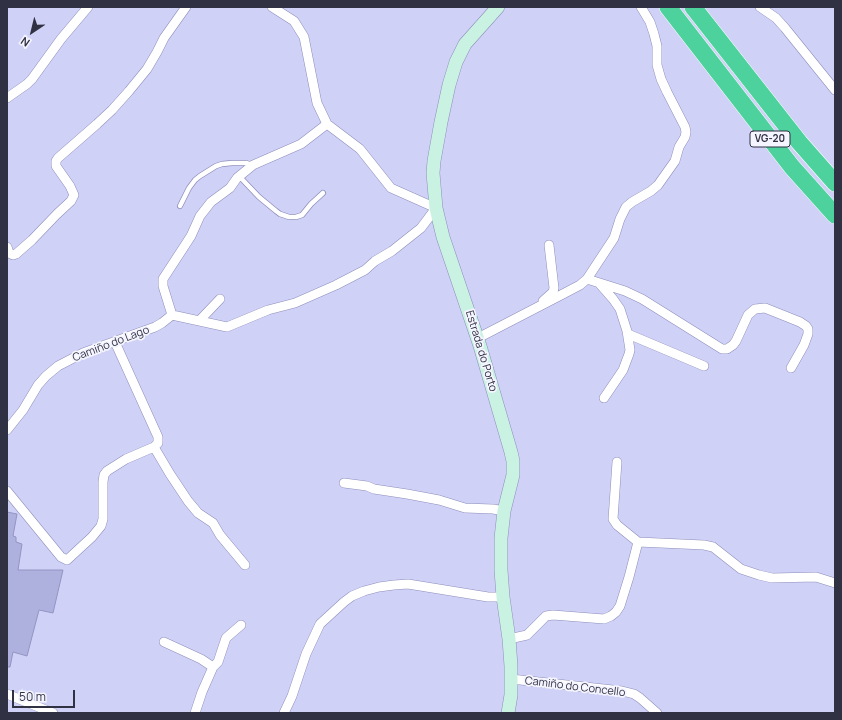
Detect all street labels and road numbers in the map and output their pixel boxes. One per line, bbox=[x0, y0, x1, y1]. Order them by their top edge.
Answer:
road number: VG-20 bbox=[750, 131, 790, 147]
street label: Estrada do Porto bbox=[462, 309, 500, 393]
street label: Camiño do Lago bbox=[71, 323, 151, 365]
street label: Camiño do Concello bbox=[524, 674, 626, 700]

